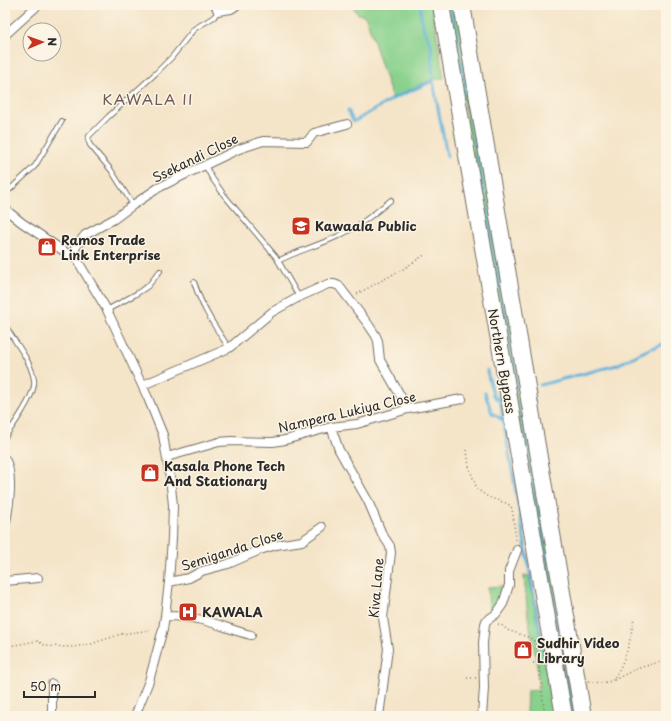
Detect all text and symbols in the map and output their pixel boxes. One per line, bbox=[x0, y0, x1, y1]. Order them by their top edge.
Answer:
north arrow bbox=[22, 22, 62, 62]
text: N bbox=[44, 37, 61, 47]
district label: KAWALA II bbox=[102, 87, 194, 110]
street label: Ssekandi Close bbox=[149, 128, 241, 187]
school or university icon: Kawaala Public bbox=[290, 215, 312, 237]
place label: Kawaala Public bbox=[315, 216, 417, 235]
place label: Ramos Trade Link Enterprise bbox=[61, 230, 161, 264]
shop icon: Ramos Trade Link Enterprise bbox=[36, 236, 58, 258]
street label: Northern Bypass bbox=[484, 307, 521, 415]
street label: Nampera Lukiya Close bbox=[276, 386, 418, 437]
place label: Kasala Phone Tech And Stationary bbox=[164, 456, 285, 490]
shop icon: Kasala Phone Tech And Stationary bbox=[139, 462, 161, 484]
street label: Semiganda Close bbox=[178, 524, 285, 575]
street label: Kiva Lane bbox=[363, 557, 388, 619]
hospital icon: KAWALA bbox=[177, 601, 199, 623]
place label: KAWALA bbox=[202, 602, 263, 621]
place label: Sudhir Video Library bbox=[537, 633, 620, 667]
shop icon: Sudhir Video Library bbox=[512, 639, 534, 661]
scale bar bbox=[24, 673, 95, 699]
text: 50 m bbox=[30, 677, 61, 695]

